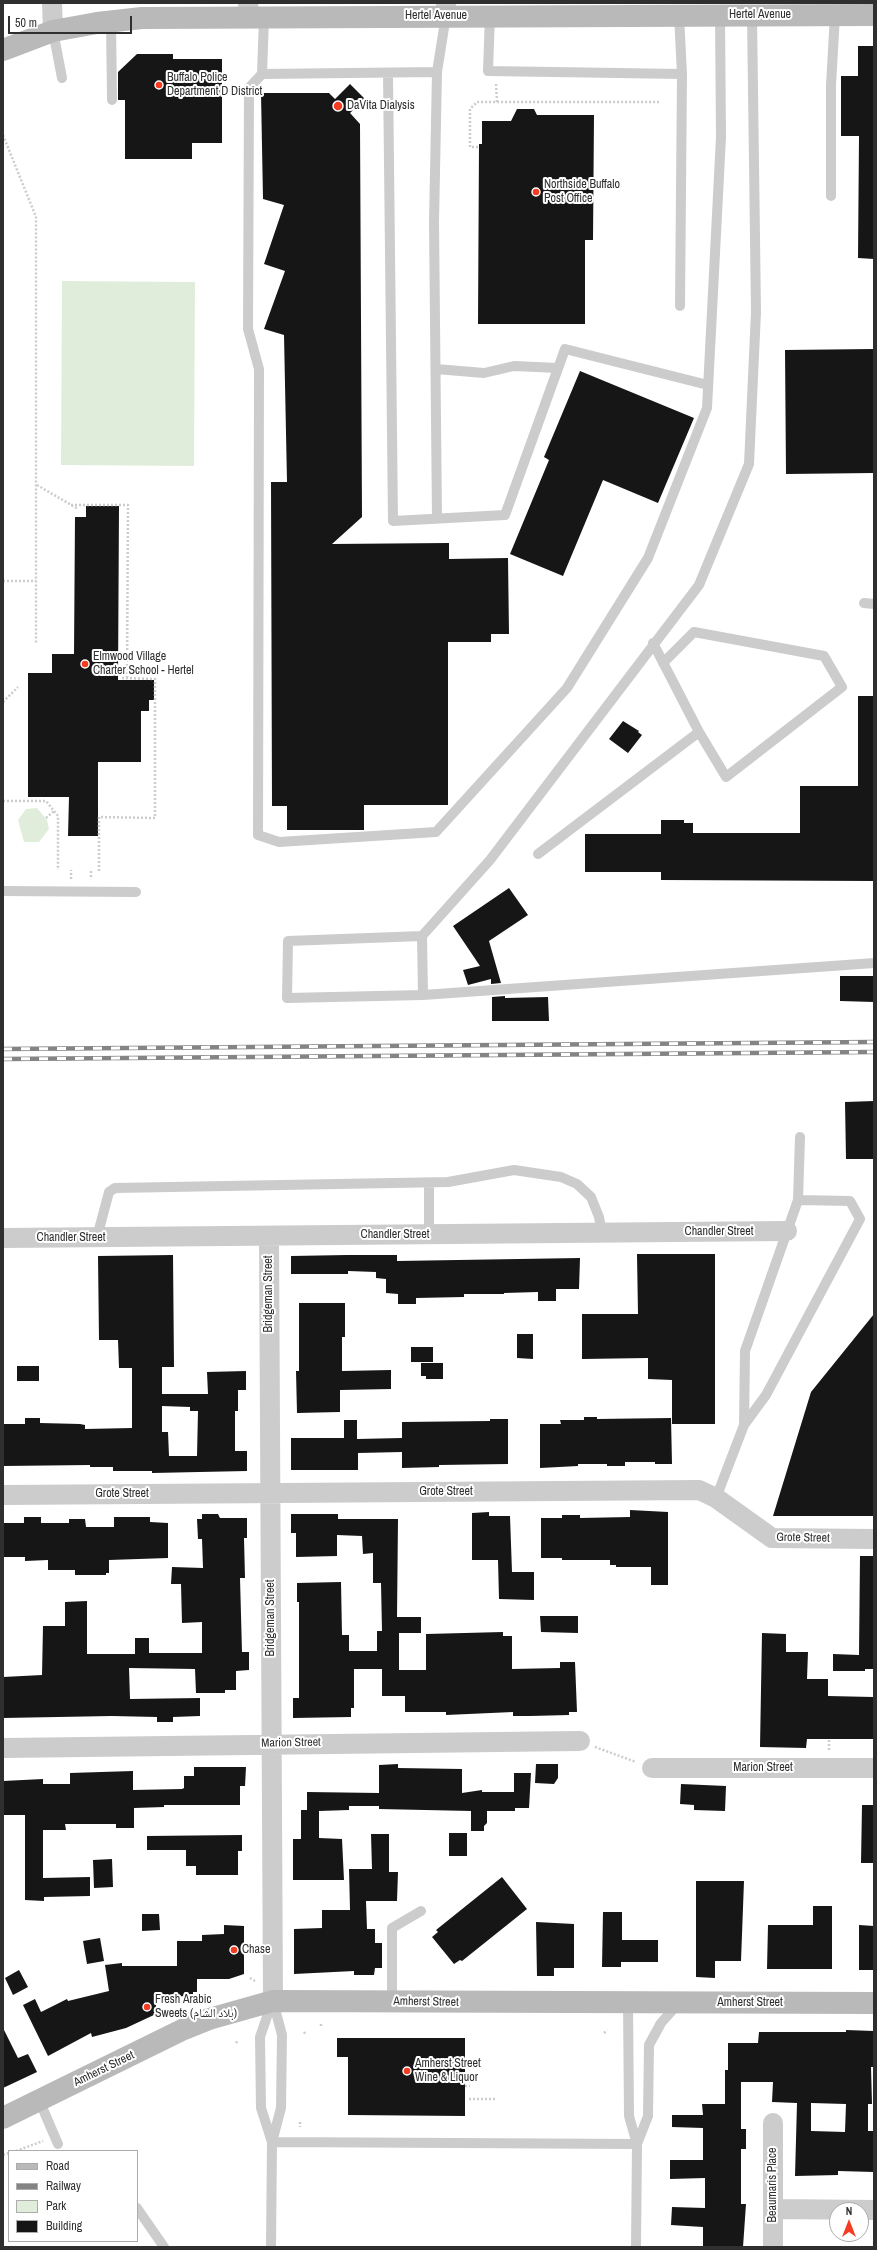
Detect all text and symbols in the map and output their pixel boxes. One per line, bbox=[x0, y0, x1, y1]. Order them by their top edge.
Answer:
scale bar bbox=[10, 8, 134, 34]
street label: Hertel Avenue bbox=[729, 8, 791, 22]
street label: Hertel Avenue bbox=[405, 9, 467, 23]
text: 50 m bbox=[15, 15, 37, 31]
place label: Buffalo Police Department D District bbox=[167, 71, 262, 99]
marker: Buffalo Police Department D District bbox=[154, 80, 164, 90]
place label: DaVita Dialysis bbox=[347, 99, 415, 113]
marker: DaVita Dialysis bbox=[332, 100, 344, 112]
place label: Northside Buffalo Post Office bbox=[544, 178, 620, 206]
marker: Northside Buffalo Post Office bbox=[531, 187, 541, 197]
place label: Elmwood Village Charter School - Hertel bbox=[93, 650, 194, 678]
marker: Elmwood Village Charter School - Hertel bbox=[80, 659, 90, 669]
street label: Chandler Street bbox=[685, 1225, 753, 1239]
street label: Chandler Street bbox=[361, 1228, 429, 1242]
street label: Chandler Street bbox=[37, 1231, 105, 1245]
street label: Bridgeman Street bbox=[262, 1255, 276, 1333]
street label: Grote Street bbox=[419, 1485, 473, 1499]
street label: Grote Street bbox=[95, 1487, 149, 1501]
street label: Grote Street bbox=[776, 1530, 830, 1546]
street label: Bridgeman Street bbox=[264, 1579, 278, 1657]
street label: Marion Street bbox=[261, 1735, 321, 1751]
street label: Marion Street bbox=[733, 1761, 793, 1775]
place label: Chase bbox=[242, 1943, 270, 1957]
marker: Chase bbox=[229, 1945, 239, 1955]
place label: Fresh Arabic Sweets (بلاد الشام) bbox=[155, 1993, 237, 2021]
street label: Amherst Street bbox=[393, 1994, 459, 2010]
street label: Amherst Street bbox=[717, 1996, 783, 2010]
marker: Fresh Arabic Sweets (بلاد الشام) bbox=[142, 2002, 152, 2012]
street label: Amherst Street bbox=[71, 2048, 137, 2090]
place label: Amherst Street Wine & Liquor bbox=[415, 2057, 481, 2085]
marker: Amherst Street Wine & Liquor bbox=[402, 2066, 412, 2076]
street label: Beaumaris Place bbox=[766, 2148, 780, 2222]
legend bbox=[8, 2150, 138, 2242]
text: Road bbox=[46, 2158, 70, 2174]
text: Railway bbox=[46, 2178, 81, 2194]
text: Park bbox=[46, 2198, 66, 2214]
north arrow bbox=[829, 2202, 869, 2242]
text: N bbox=[846, 2204, 852, 2218]
text: Building bbox=[46, 2218, 82, 2234]

